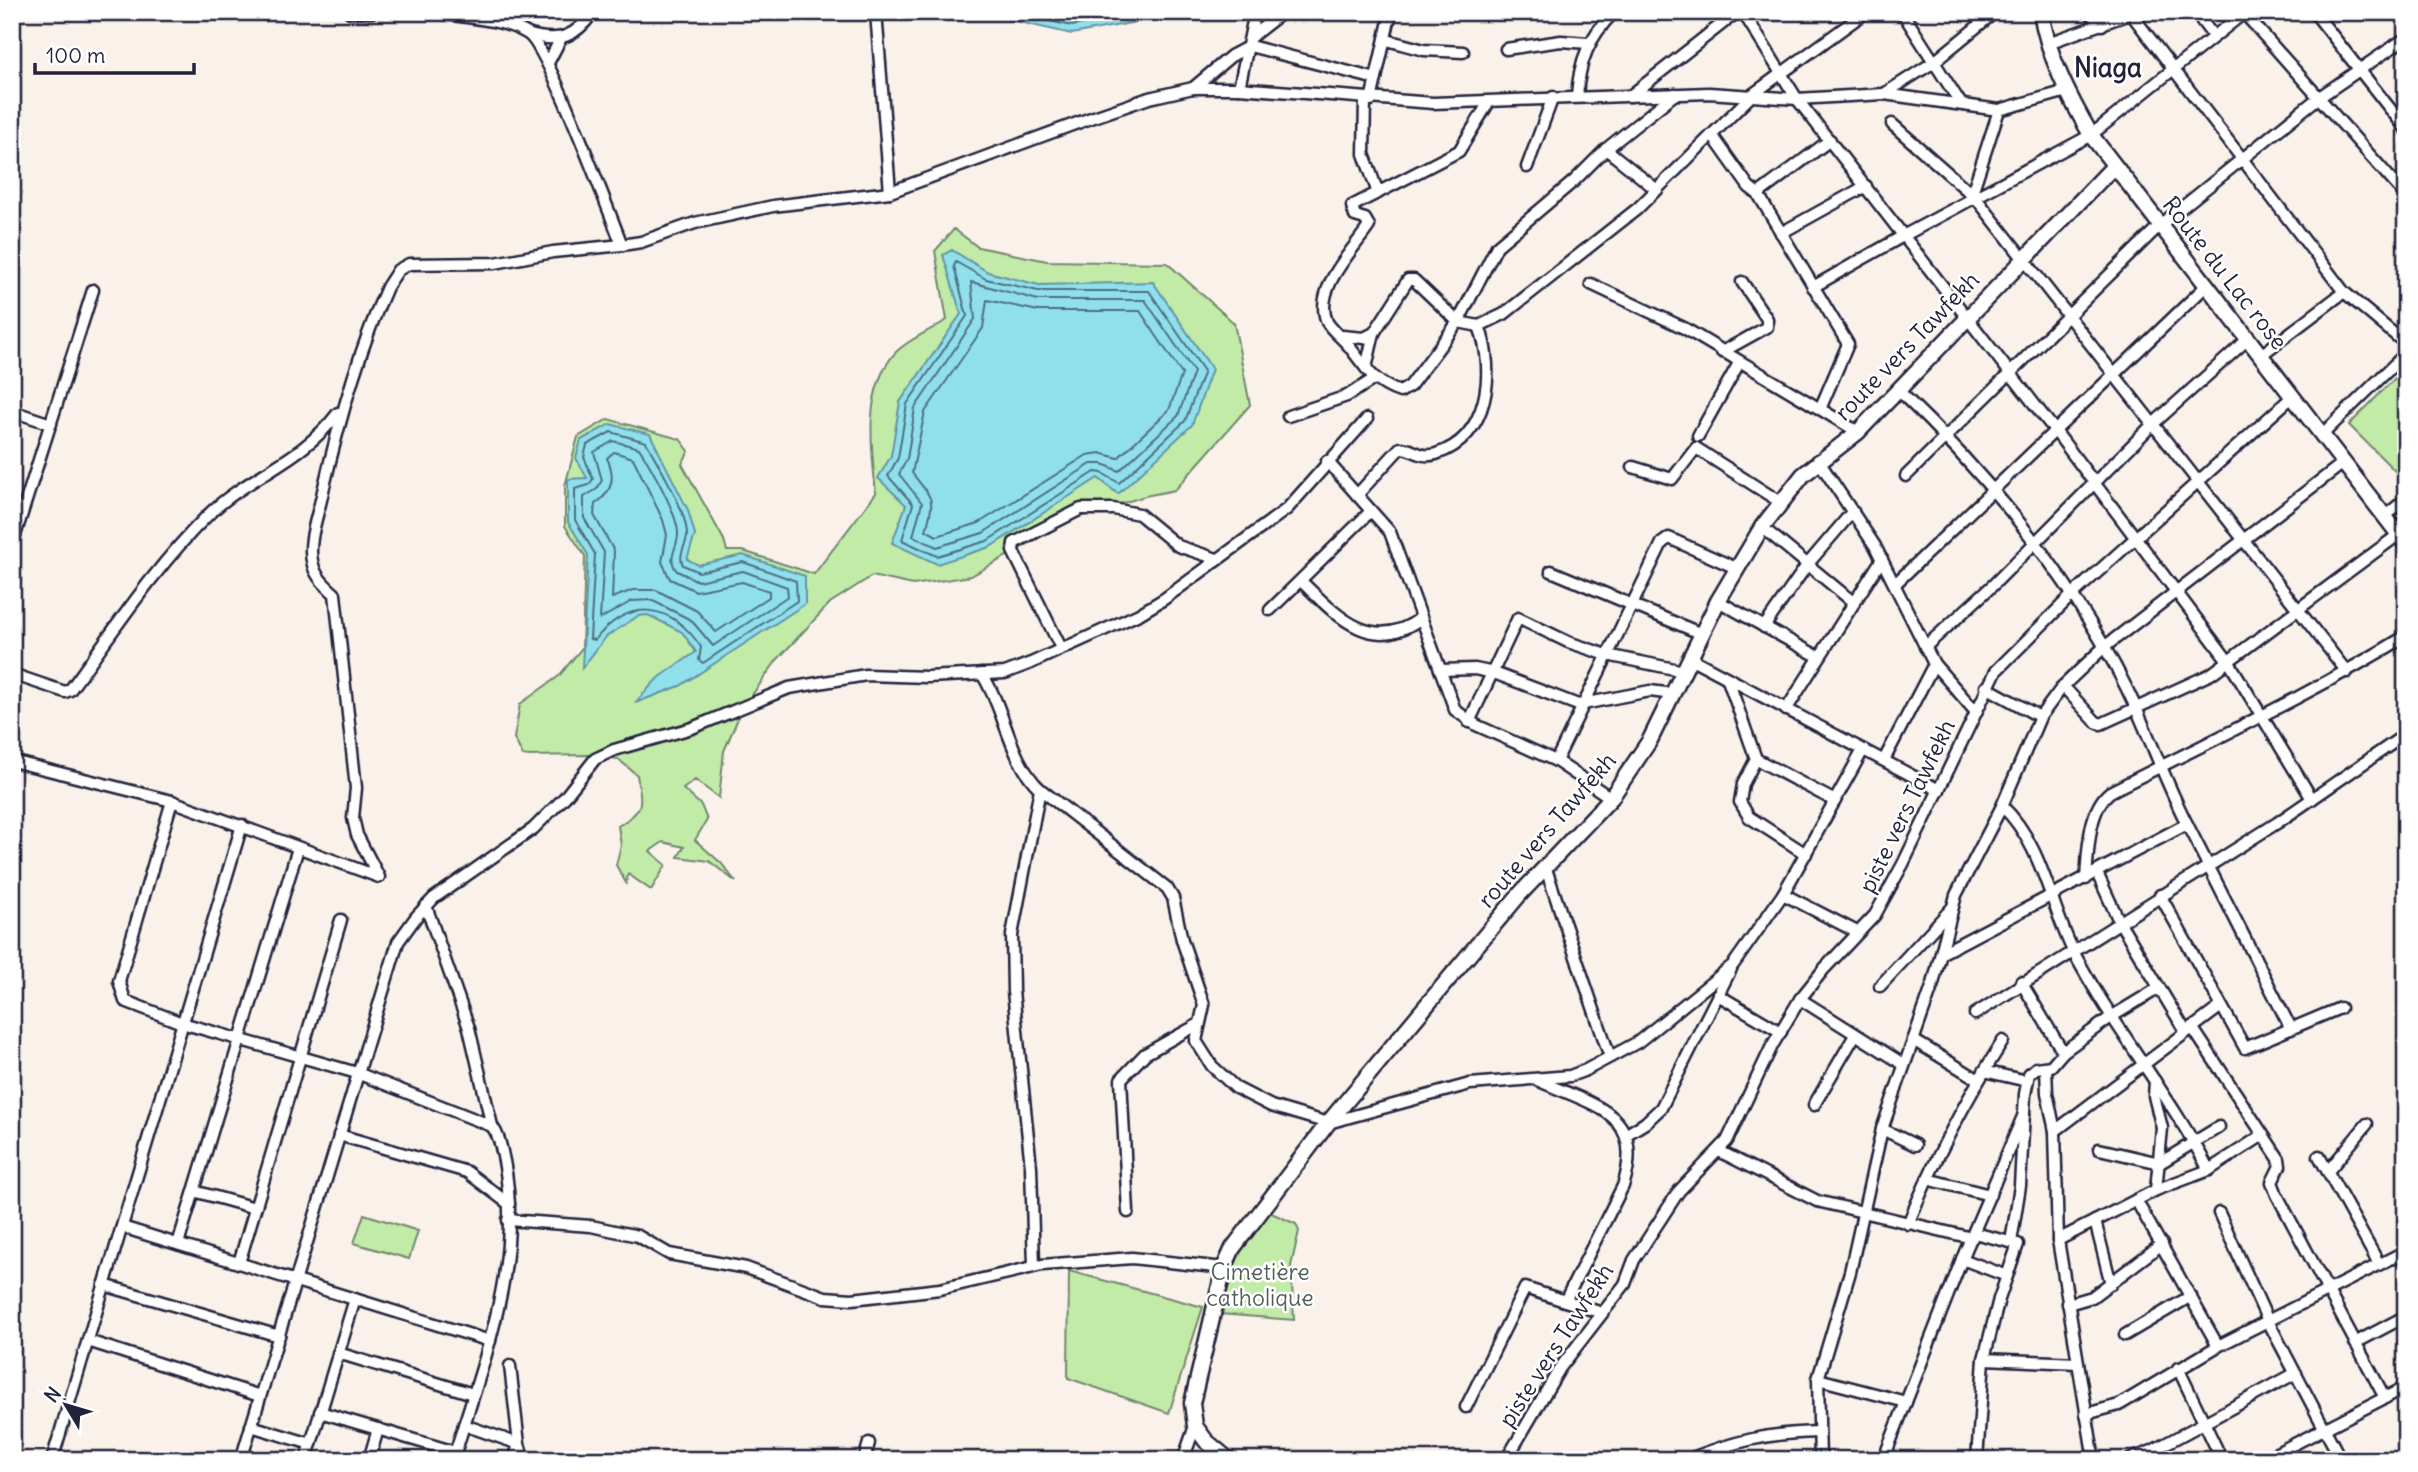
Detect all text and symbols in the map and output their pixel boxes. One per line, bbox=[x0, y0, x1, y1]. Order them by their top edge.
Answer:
scale bar bbox=[35, 32, 194, 76]
text: 100 m bbox=[46, 42, 105, 69]
district label: Niaga bbox=[2074, 51, 2142, 84]
street label: Route du Lac rose bbox=[2157, 190, 2294, 355]
street label: route vers Tawfekh bbox=[1828, 265, 1985, 426]
street label: piste vers Tawfekh bbox=[1852, 714, 1961, 897]
street label: route vers Tawfekh bbox=[1471, 746, 1622, 913]
park label: Cimetière catholique bbox=[1206, 1257, 1314, 1312]
street label: piste vers Tawfekh bbox=[1492, 1258, 1619, 1432]
north arrow bbox=[32, 1370, 102, 1440]
text: N bbox=[39, 1382, 66, 1407]

